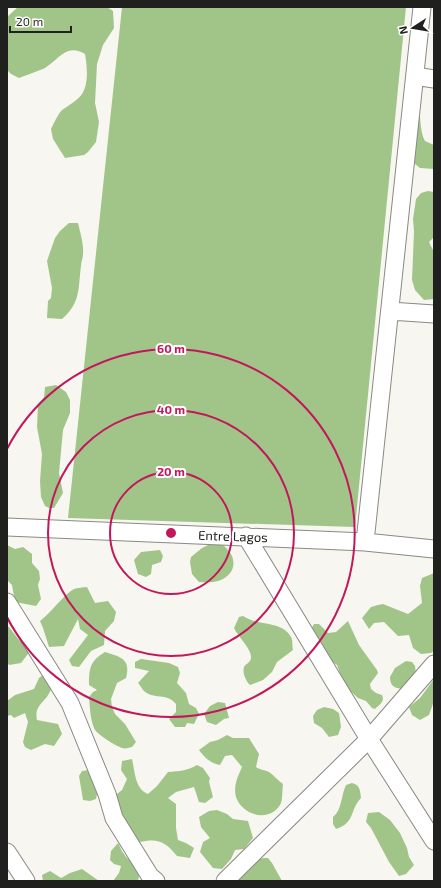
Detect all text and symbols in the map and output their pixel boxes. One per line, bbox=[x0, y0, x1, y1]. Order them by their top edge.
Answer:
scale bar bbox=[10, 8, 71, 34]
north arrow bbox=[393, 8, 433, 48]
text: 20 m bbox=[16, 14, 43, 28]
text: N bbox=[396, 25, 410, 35]
text: 60 m bbox=[157, 341, 185, 355]
text: 40 m bbox=[157, 402, 185, 416]
text: 20 m bbox=[157, 464, 185, 478]
centre of rings bbox=[164, 526, 178, 540]
street label: Entre Lagos bbox=[198, 527, 268, 545]

